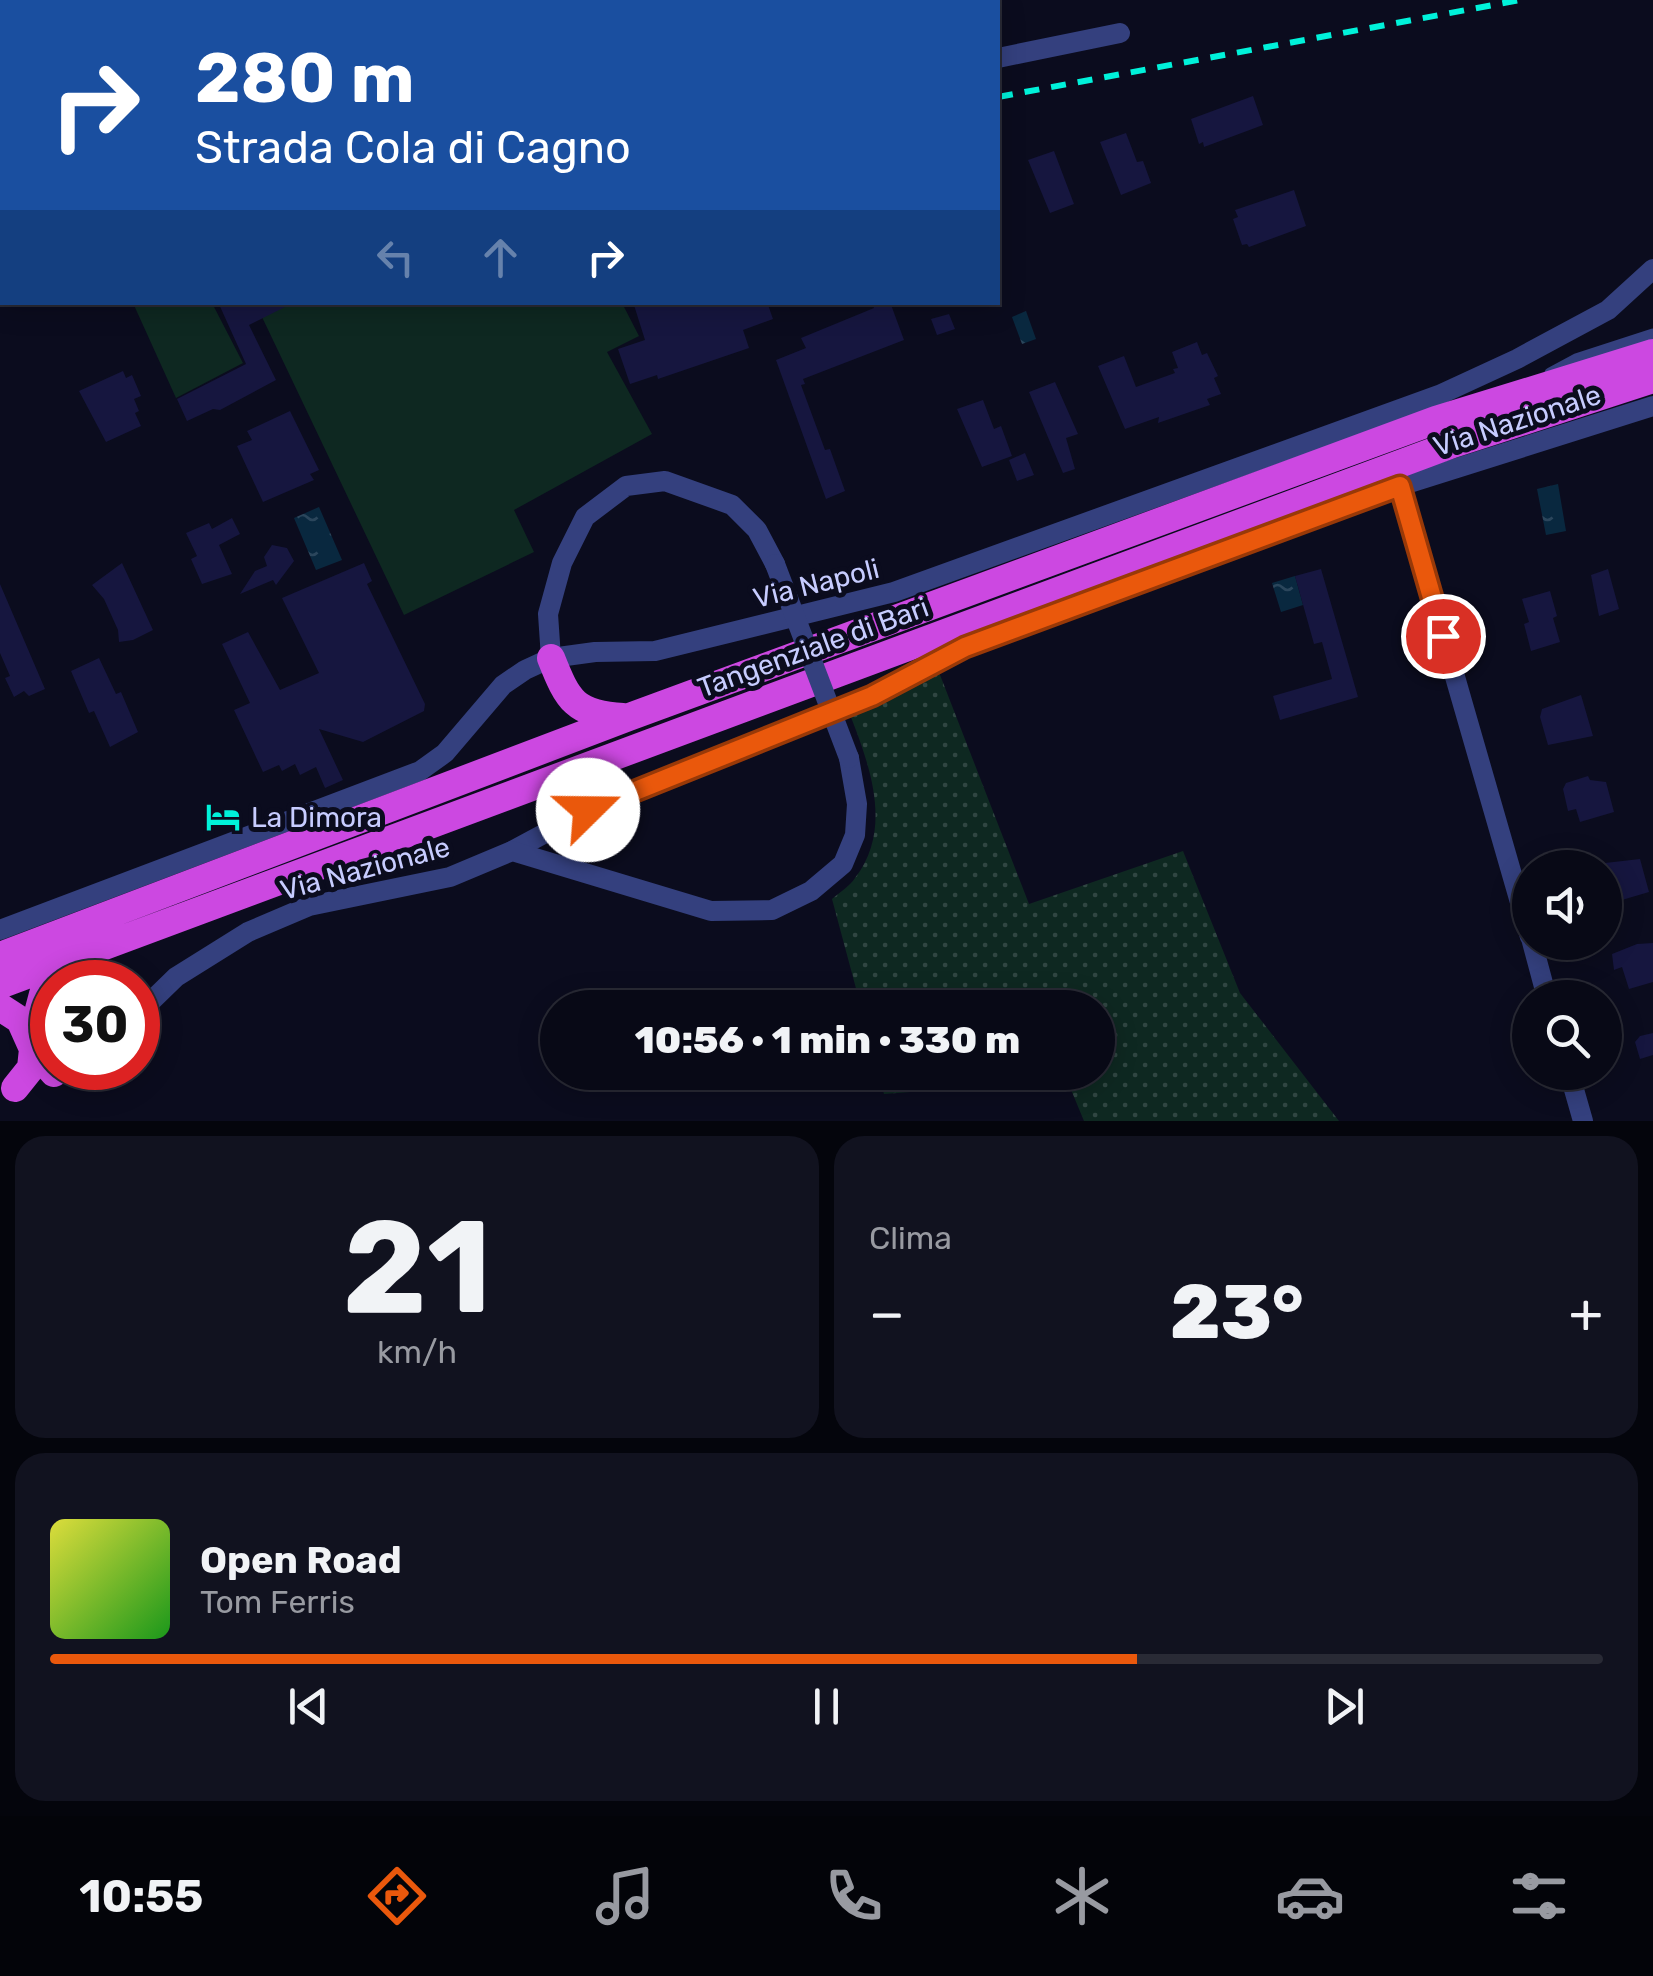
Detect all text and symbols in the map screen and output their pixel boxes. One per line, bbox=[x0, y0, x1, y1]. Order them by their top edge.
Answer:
text: 280 m bbox=[195, 37, 415, 120]
icon: right bbox=[30, 40, 160, 170]
text: Strada Cola di Cagno bbox=[195, 121, 631, 174]
icon: left bbox=[368, 230, 423, 285]
icon: ahead bbox=[473, 230, 528, 285]
icon: right bbox=[578, 230, 633, 285]
street label: Via Nazionale bbox=[1429, 378, 1605, 463]
street label: Via Napoli bbox=[750, 552, 883, 615]
street label: Tangenziale di Bari bbox=[693, 590, 933, 705]
pin bbox=[1401, 594, 1486, 679]
icon: arrive bbox=[1416, 609, 1471, 664]
position arrow bbox=[536, 758, 640, 862]
hotel icon: La Dimora bbox=[204, 798, 242, 836]
place label: La Dimora bbox=[251, 801, 382, 834]
street label: Via Nazionale bbox=[277, 830, 454, 907]
map controls bbox=[1512, 850, 1622, 1090]
button: sound bbox=[1512, 850, 1622, 960]
speed limit sign: 30 bbox=[30, 960, 160, 1090]
button: search bbox=[1512, 980, 1622, 1090]
text: 10:56 · 1 min · 330 m bbox=[635, 1017, 1020, 1063]
text: 21 bbox=[342, 1190, 492, 1345]
text: Clima bbox=[869, 1219, 952, 1257]
text: 23° bbox=[1170, 1268, 1304, 1357]
text: − bbox=[869, 1281, 905, 1346]
text: + bbox=[1569, 1281, 1603, 1346]
text: km/h bbox=[377, 1333, 457, 1371]
text: Open Road bbox=[200, 1537, 402, 1583]
text: Tom Ferris bbox=[200, 1583, 355, 1621]
icon: previous bbox=[281, 1679, 336, 1734]
icon: pause bbox=[799, 1679, 854, 1734]
icon: next bbox=[1317, 1679, 1372, 1734]
icon: directions bbox=[362, 1861, 432, 1931]
icon: music bbox=[590, 1861, 660, 1931]
icon: phone bbox=[819, 1861, 889, 1931]
icon: climate bbox=[1047, 1861, 1117, 1931]
icon: car bbox=[1275, 1861, 1345, 1931]
icon: filters bbox=[1504, 1861, 1574, 1931]
text: 10:55 bbox=[79, 1870, 203, 1923]

